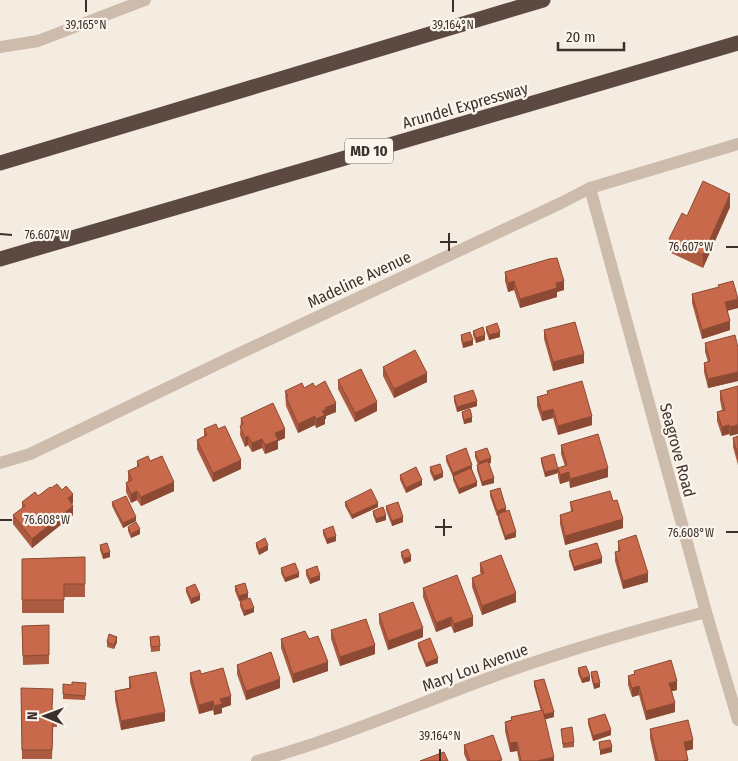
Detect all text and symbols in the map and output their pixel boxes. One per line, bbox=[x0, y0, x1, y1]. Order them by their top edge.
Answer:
text: 39.165°N bbox=[65, 18, 107, 32]
text: 39.164°N bbox=[432, 18, 474, 32]
scale bar bbox=[558, 20, 624, 52]
text: 20 m bbox=[566, 28, 596, 46]
street label: Arundel Expressway bbox=[400, 78, 531, 132]
road number: MD 10 bbox=[345, 138, 393, 164]
text: 76.607°W bbox=[25, 228, 69, 242]
text: 76.607°W bbox=[669, 240, 713, 254]
street label: Madeline Avenue bbox=[304, 247, 414, 312]
street label: Seagrove Road bbox=[656, 401, 699, 499]
text: 76.608°W bbox=[24, 513, 70, 527]
text: 76.608°W bbox=[668, 526, 714, 540]
street label: Mary Lou Avenue bbox=[420, 640, 531, 695]
north arrow bbox=[20, 691, 70, 741]
text: N bbox=[24, 711, 41, 720]
text: 39.164°N bbox=[419, 729, 461, 743]

